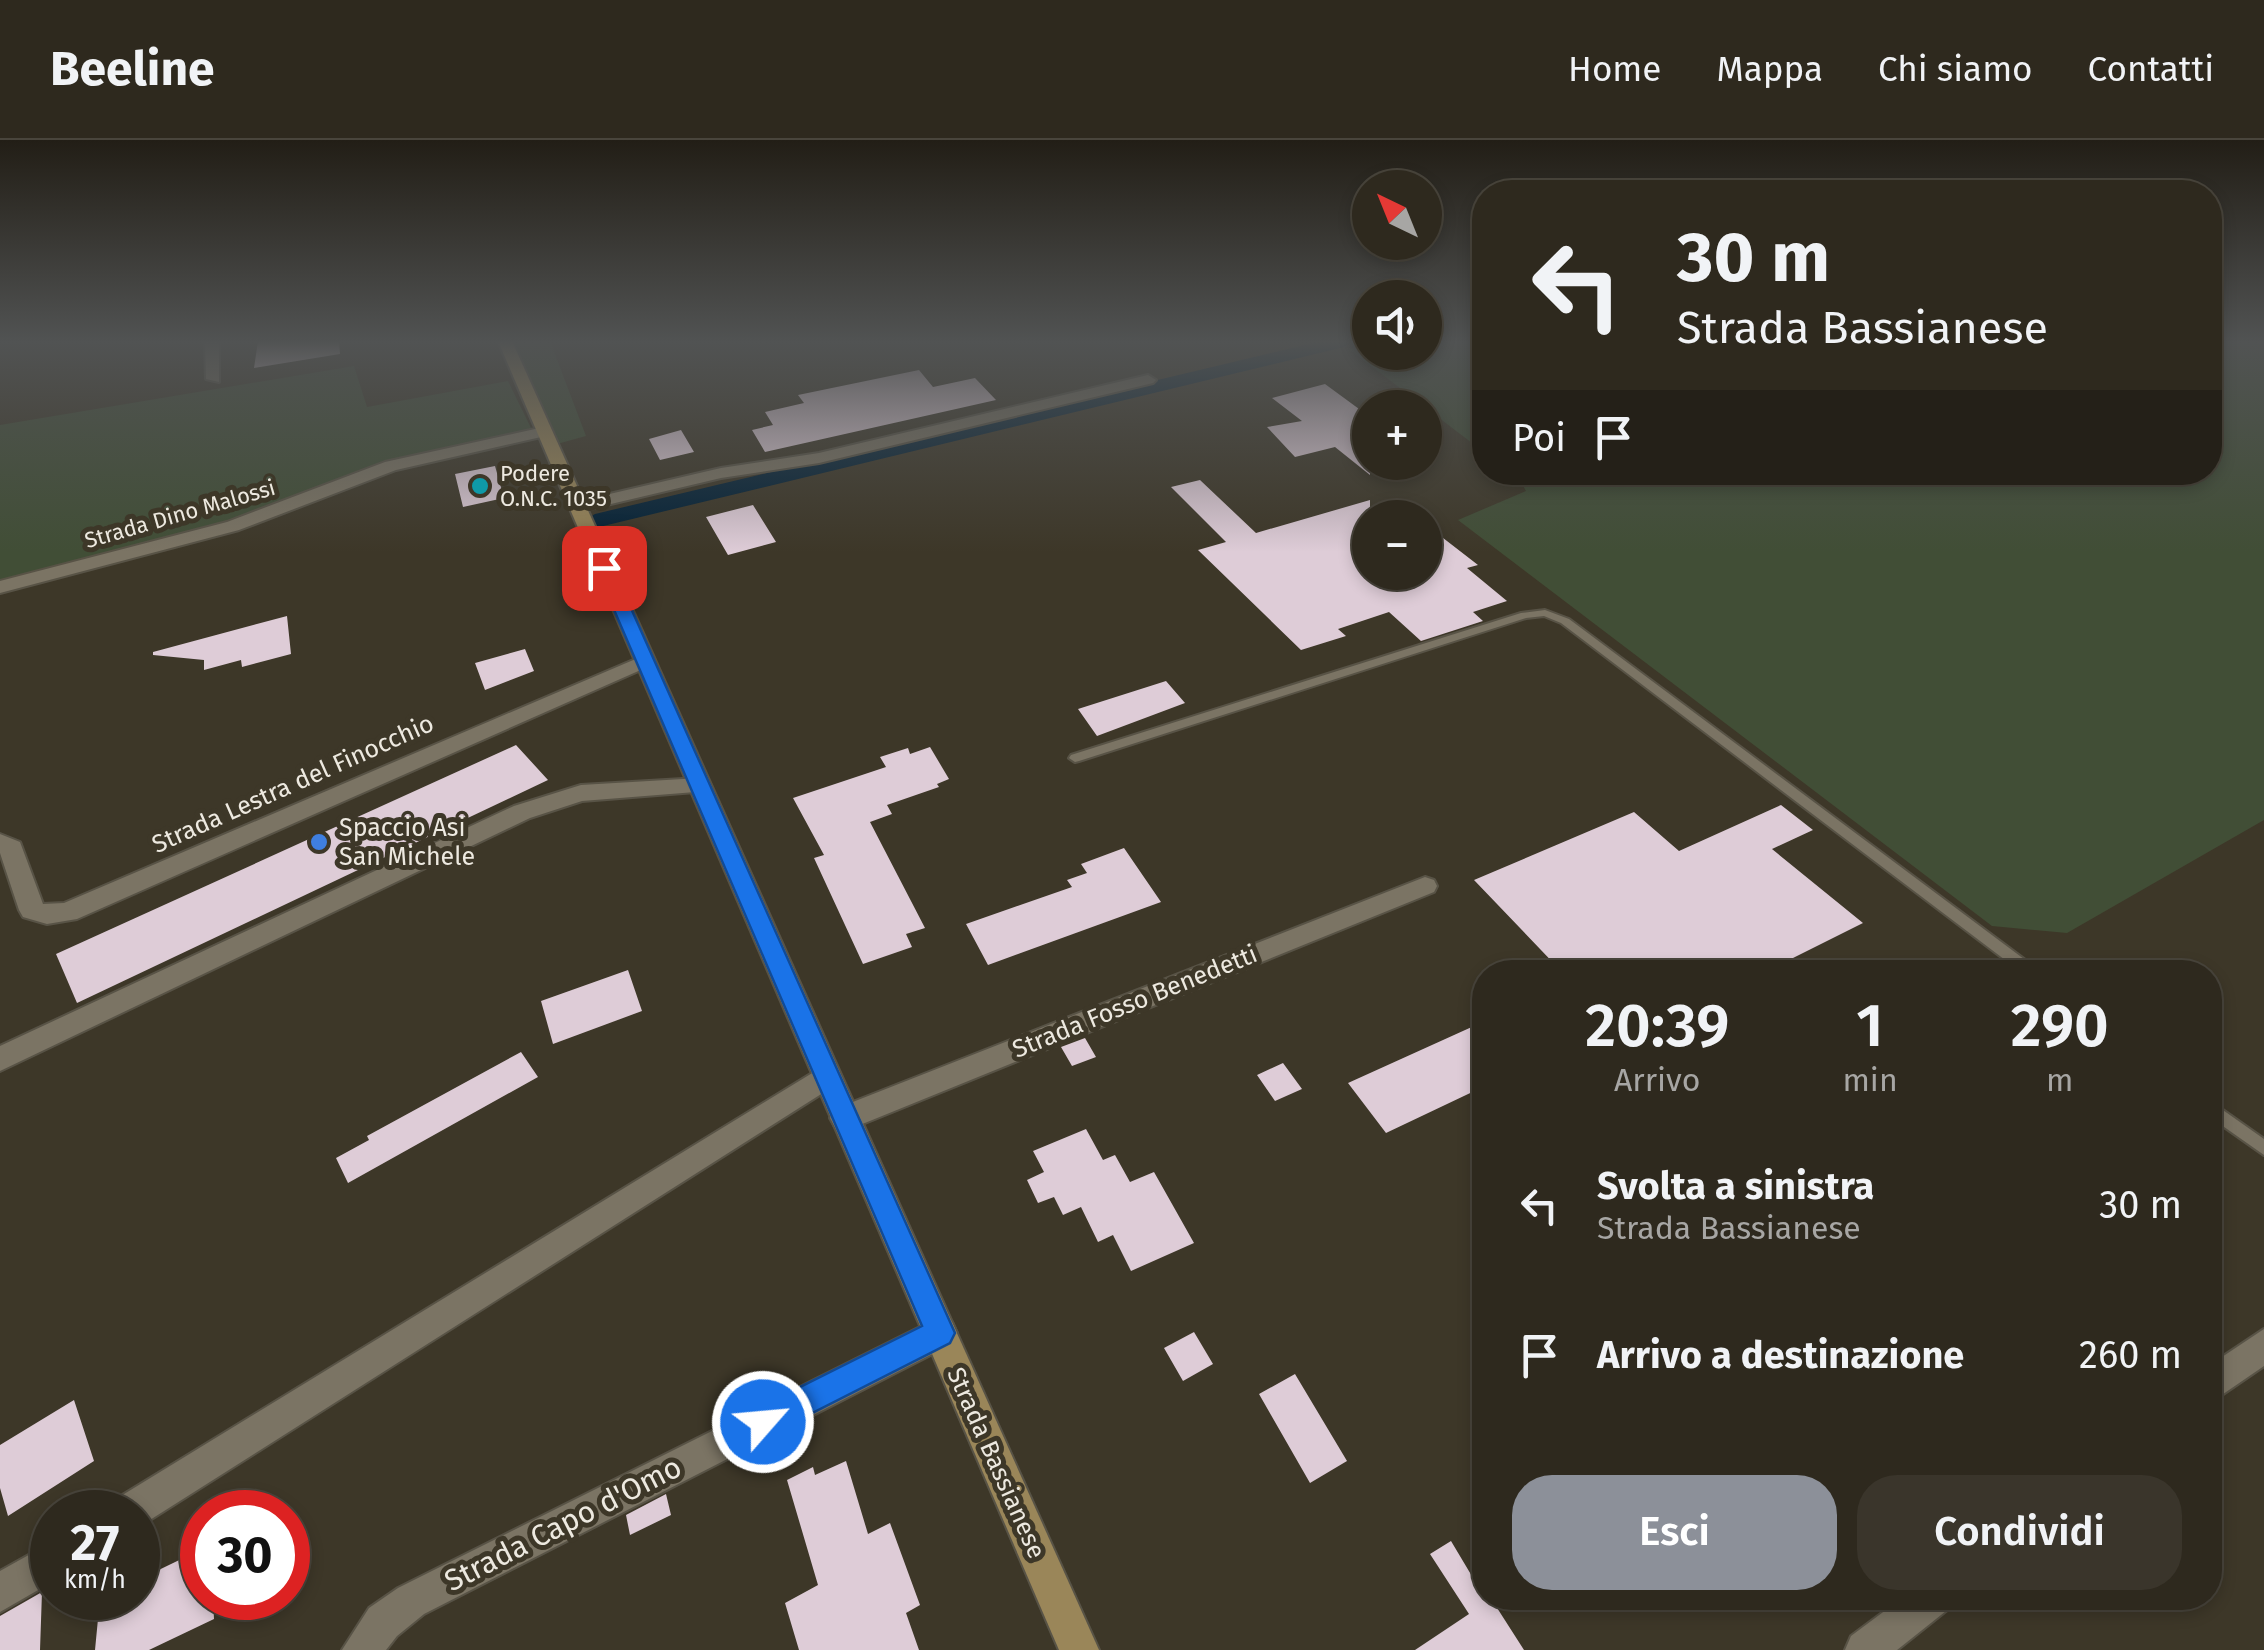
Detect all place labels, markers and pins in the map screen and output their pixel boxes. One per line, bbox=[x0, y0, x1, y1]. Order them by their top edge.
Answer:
place label: Podere O.N.C. 1035 bbox=[500, 460, 607, 512]
marker: Podere O.N.C. 1035 bbox=[469, 475, 491, 497]
pin bbox=[562, 526, 647, 611]
place label: Spaccio Asi San Michele bbox=[339, 813, 475, 872]
marker: Spaccio Asi San Michele bbox=[308, 831, 330, 853]

